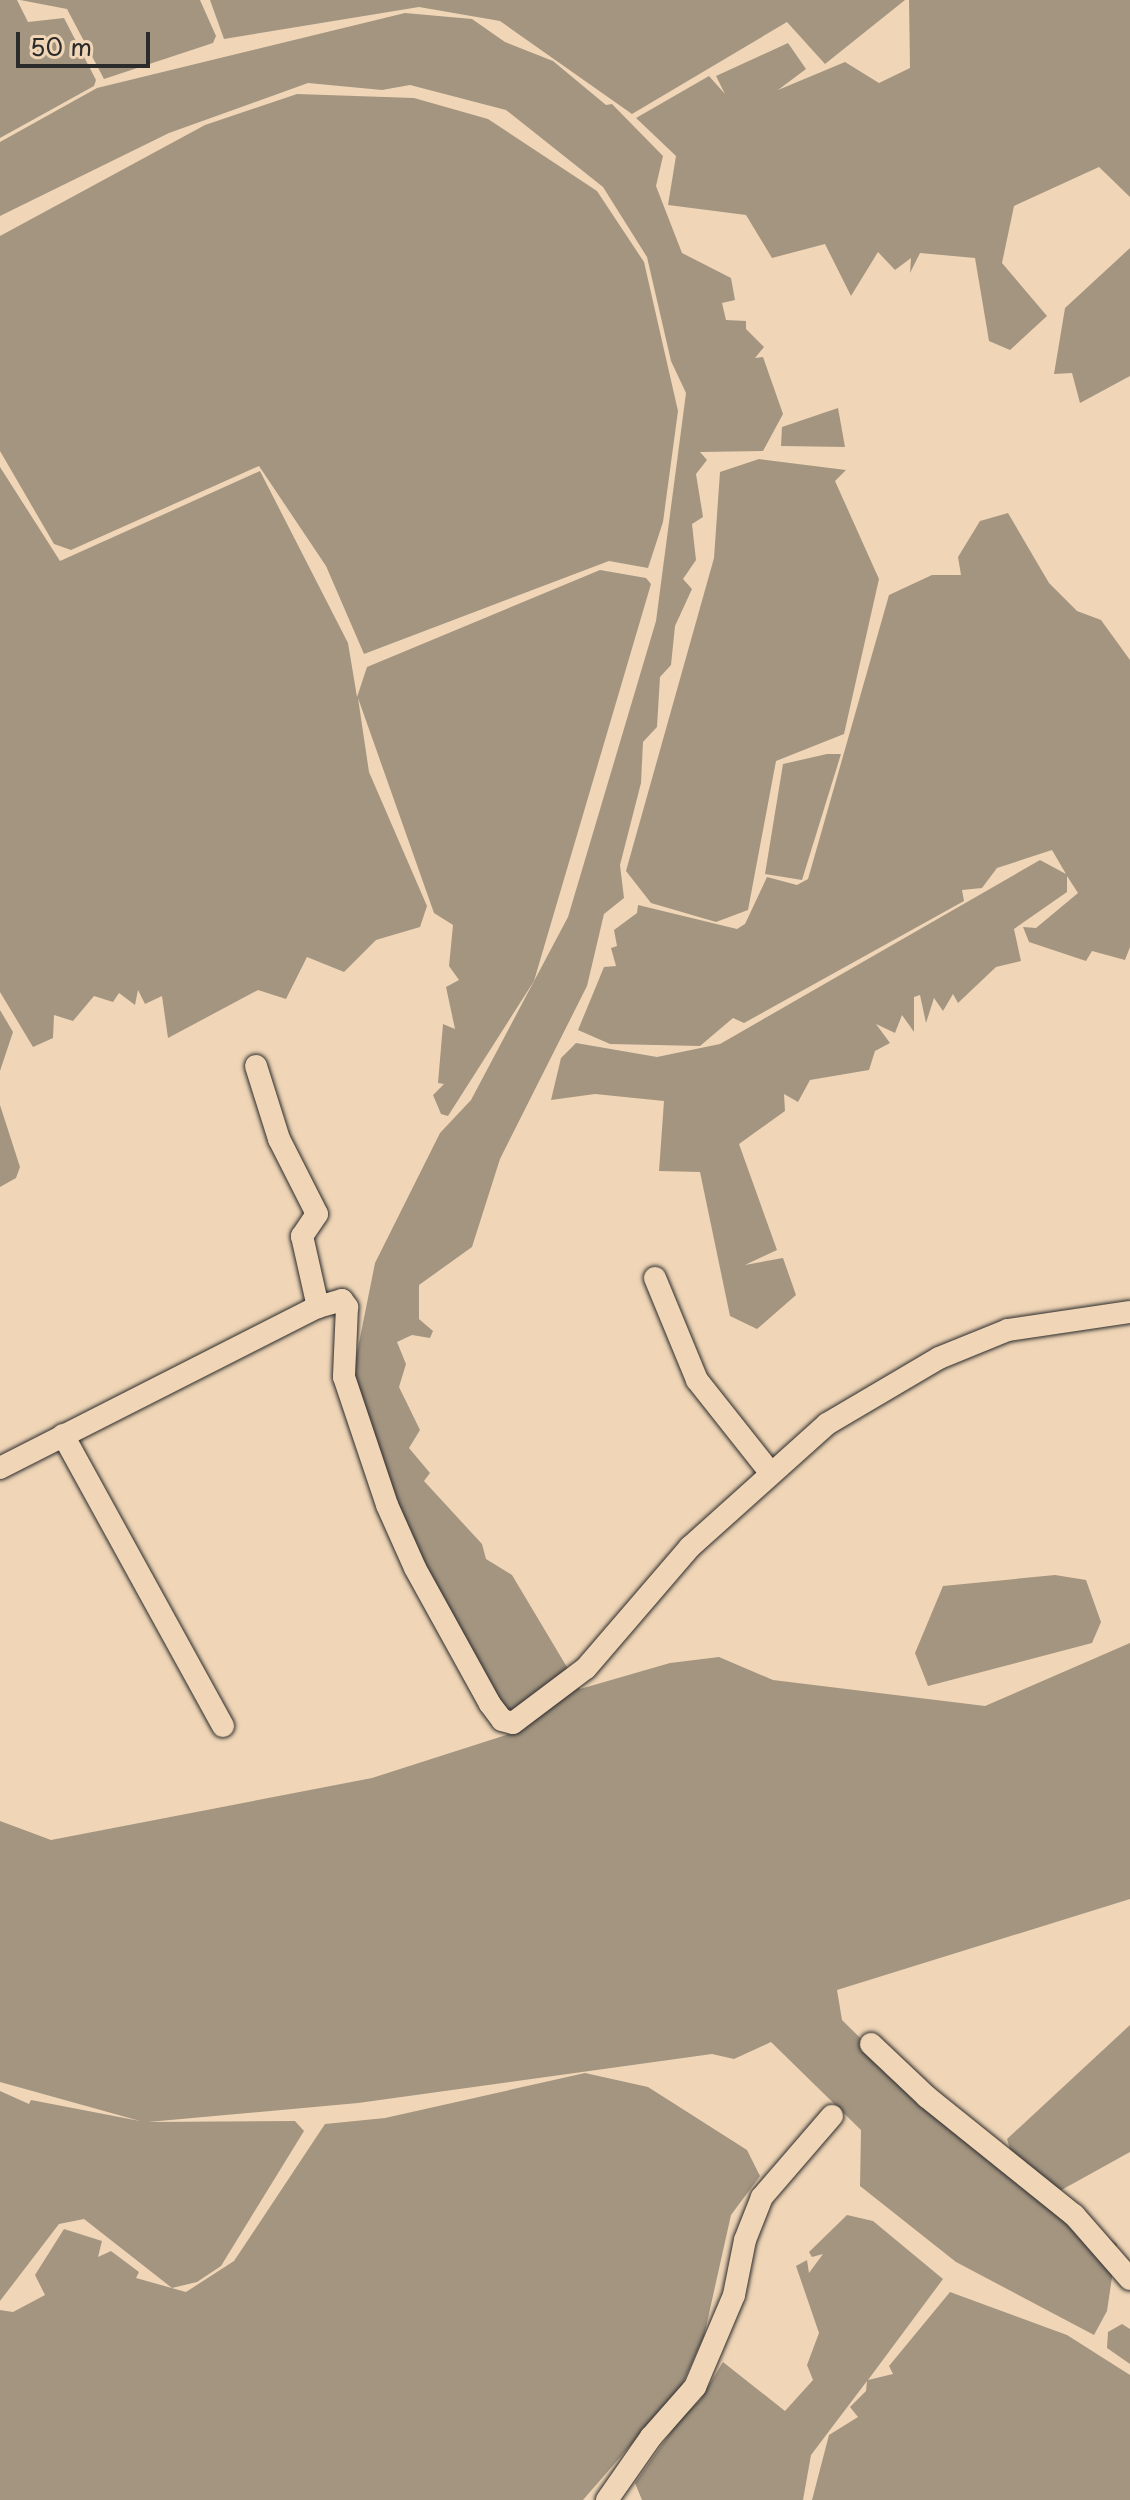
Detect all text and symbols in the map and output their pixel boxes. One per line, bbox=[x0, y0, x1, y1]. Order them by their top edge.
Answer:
scale bar bbox=[20, 16, 154, 66]
text: 50 m bbox=[30, 28, 92, 64]

